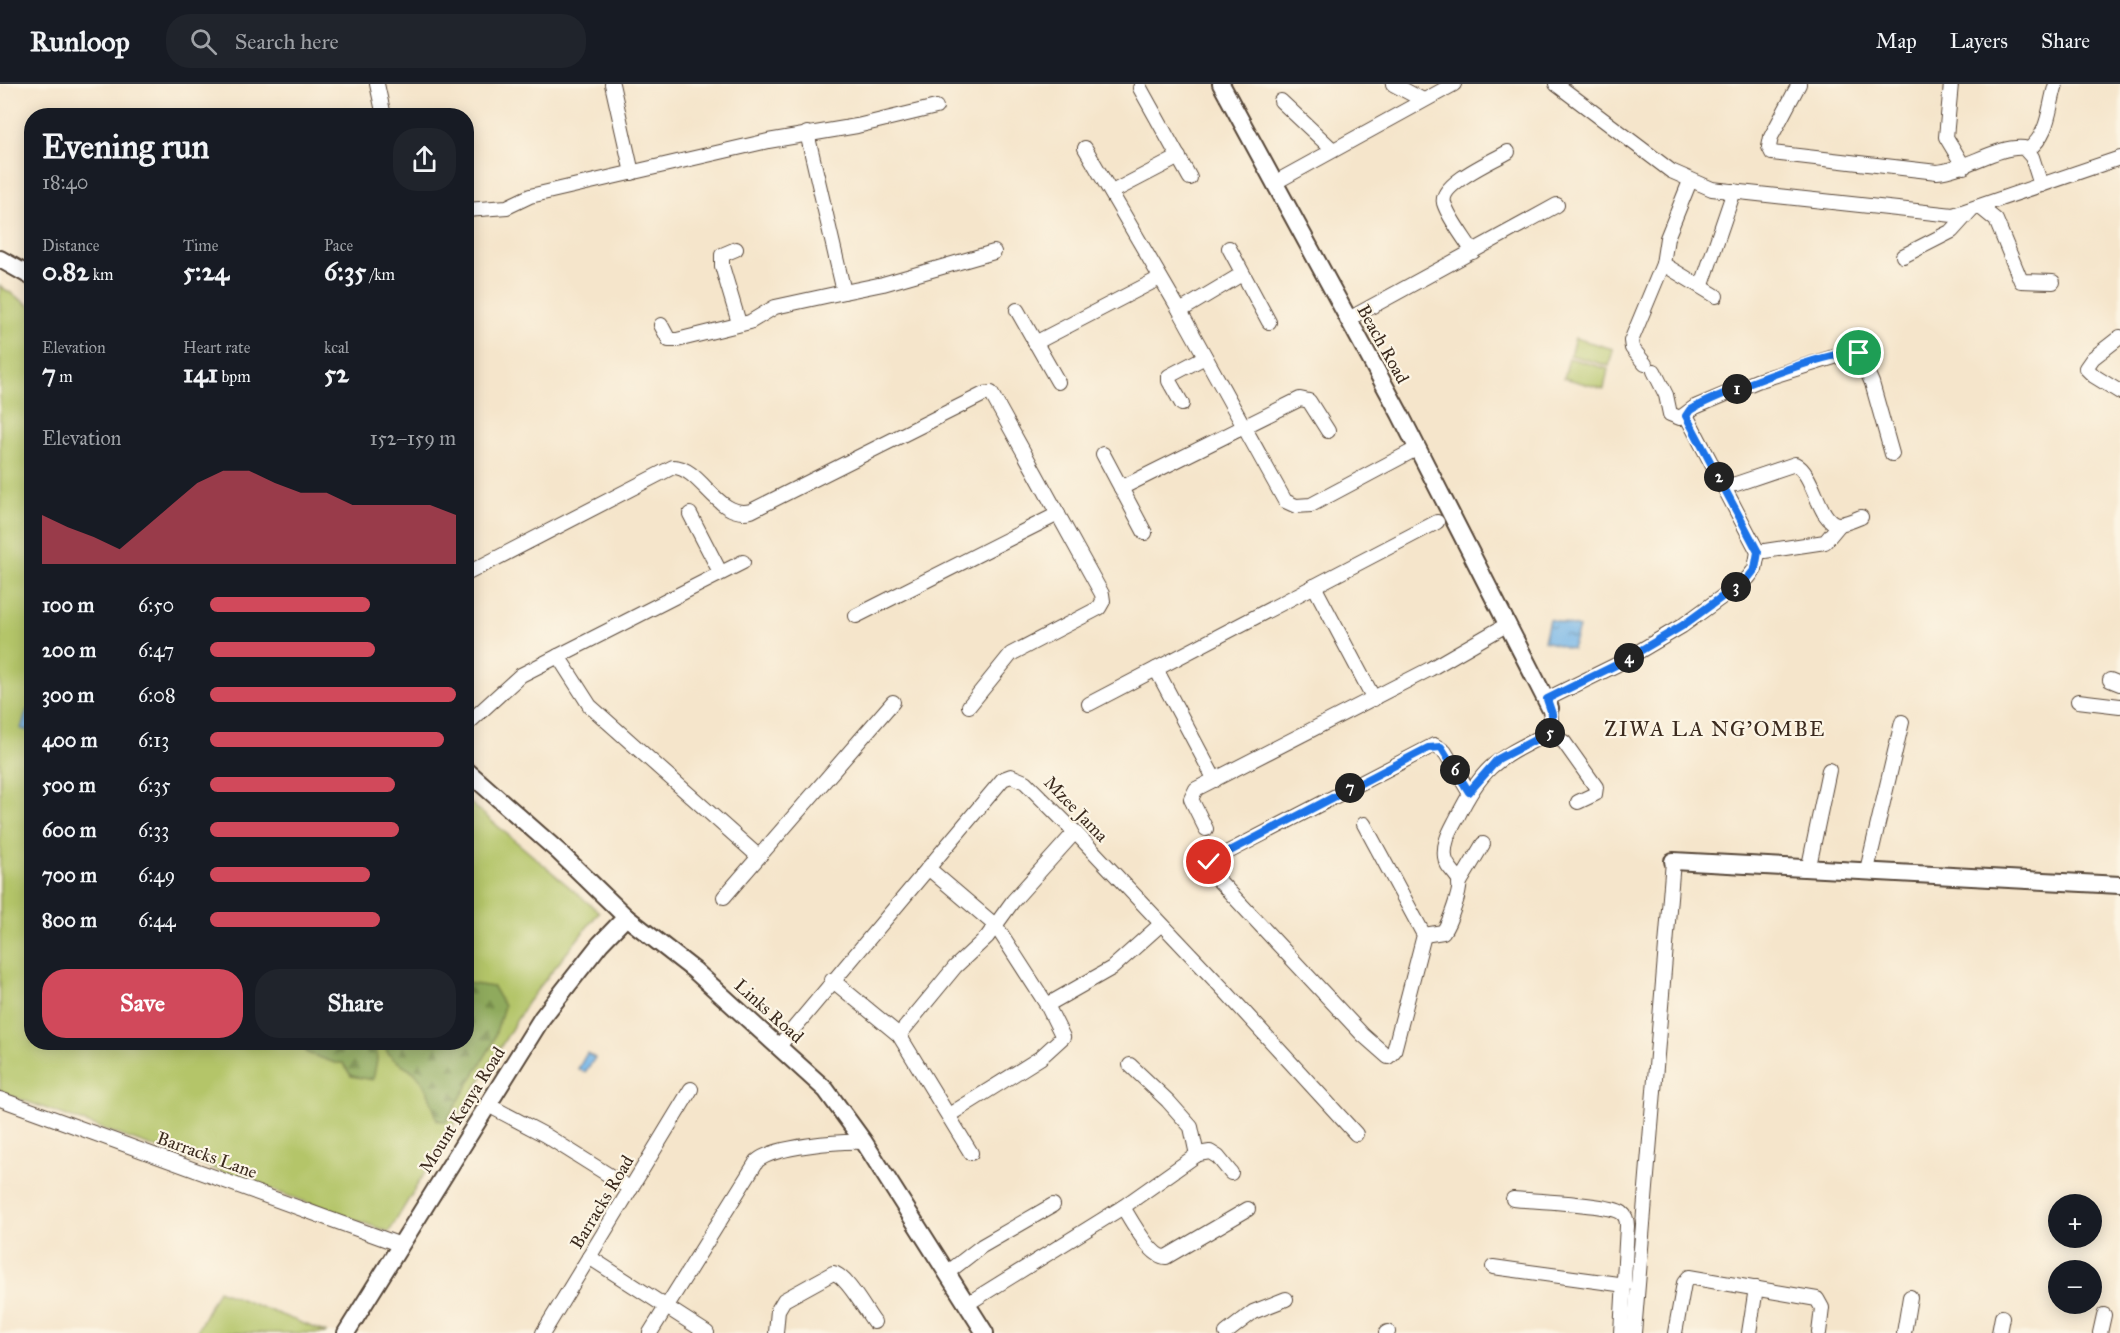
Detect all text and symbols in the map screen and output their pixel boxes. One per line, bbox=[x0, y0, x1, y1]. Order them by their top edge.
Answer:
search box bbox=[166, 14, 586, 68]
text: Runloop bbox=[30, 24, 130, 59]
icon: search bbox=[187, 25, 220, 58]
text: Search here bbox=[235, 28, 339, 55]
text: Map bbox=[1876, 28, 1917, 54]
text: Layers bbox=[1950, 28, 2008, 54]
text: Share bbox=[2041, 28, 2090, 54]
text: Evening run bbox=[42, 127, 209, 167]
button: share bbox=[393, 128, 456, 191]
text: 18:40 bbox=[42, 170, 88, 194]
text: Distance bbox=[42, 236, 99, 255]
text: Time bbox=[183, 236, 218, 255]
text: Pace bbox=[324, 236, 353, 255]
text: 0.82 bbox=[42, 255, 89, 287]
text: 5:24 bbox=[183, 255, 229, 287]
text: 6:35 bbox=[324, 255, 366, 287]
text: km bbox=[89, 265, 114, 284]
text: /km bbox=[366, 265, 395, 284]
street label: Beach Road bbox=[1352, 301, 1414, 387]
pin bbox=[1833, 327, 1884, 378]
icon: arrive bbox=[1842, 336, 1875, 369]
text: Elevation bbox=[42, 338, 106, 357]
text: Heart rate bbox=[183, 338, 250, 357]
text: kcal bbox=[324, 338, 349, 357]
text: 7 bbox=[42, 357, 56, 389]
text: 141 bbox=[183, 357, 218, 389]
text: 52 bbox=[324, 357, 349, 389]
text: m bbox=[56, 367, 73, 386]
text: bpm bbox=[218, 367, 251, 386]
pin: 1 bbox=[1722, 374, 1752, 404]
text: 1 bbox=[1734, 379, 1740, 398]
text: Elevation bbox=[42, 426, 121, 450]
text: 152–159 m bbox=[370, 426, 456, 450]
pin: 2 bbox=[1704, 462, 1734, 492]
text: 2 bbox=[1715, 467, 1723, 486]
pin: 3 bbox=[1721, 572, 1751, 602]
text: 3 bbox=[1733, 577, 1739, 596]
text: 100 m bbox=[42, 593, 94, 617]
text: 6:50 bbox=[138, 593, 174, 617]
text: 200 m bbox=[42, 638, 96, 662]
text: 6:47 bbox=[138, 638, 174, 662]
pin: 4 bbox=[1614, 643, 1644, 673]
text: 4 bbox=[1625, 648, 1633, 667]
text: 300 m bbox=[42, 683, 94, 707]
text: 6:08 bbox=[138, 683, 176, 707]
district label: ZIWA LA NG'OMBE bbox=[1604, 716, 1826, 742]
pin: 5 bbox=[1535, 718, 1565, 748]
text: 5 bbox=[1546, 723, 1554, 742]
text: 400 m bbox=[42, 728, 98, 752]
text: 6:13 bbox=[138, 728, 169, 752]
pin: 6 bbox=[1440, 755, 1470, 785]
text: 6 bbox=[1451, 760, 1459, 779]
street label: Mzee Jama bbox=[1039, 772, 1113, 847]
text: 500 m bbox=[42, 773, 96, 797]
text: 6:35 bbox=[138, 773, 171, 797]
pin: 7 bbox=[1335, 773, 1365, 803]
text: 7 bbox=[1346, 778, 1354, 797]
text: 600 m bbox=[42, 818, 97, 842]
text: 6:33 bbox=[138, 818, 169, 842]
pin bbox=[1183, 836, 1234, 887]
icon: check bbox=[1192, 845, 1225, 878]
text: 700 m bbox=[42, 863, 97, 887]
text: 6:49 bbox=[138, 863, 175, 887]
text: 800 m bbox=[42, 908, 97, 932]
text: 6:44 bbox=[138, 908, 176, 932]
button: Save bbox=[42, 969, 243, 1038]
button: Share bbox=[255, 969, 456, 1038]
street label: Links Road bbox=[730, 974, 808, 1048]
street label: Mount Kenya Road bbox=[414, 1043, 510, 1177]
street label: Barracks Lane bbox=[154, 1127, 260, 1183]
street label: Barracks Road bbox=[565, 1151, 639, 1253]
map controls bbox=[2048, 1194, 2102, 1314]
button: + bbox=[2048, 1194, 2102, 1248]
button: − bbox=[2048, 1260, 2102, 1314]

